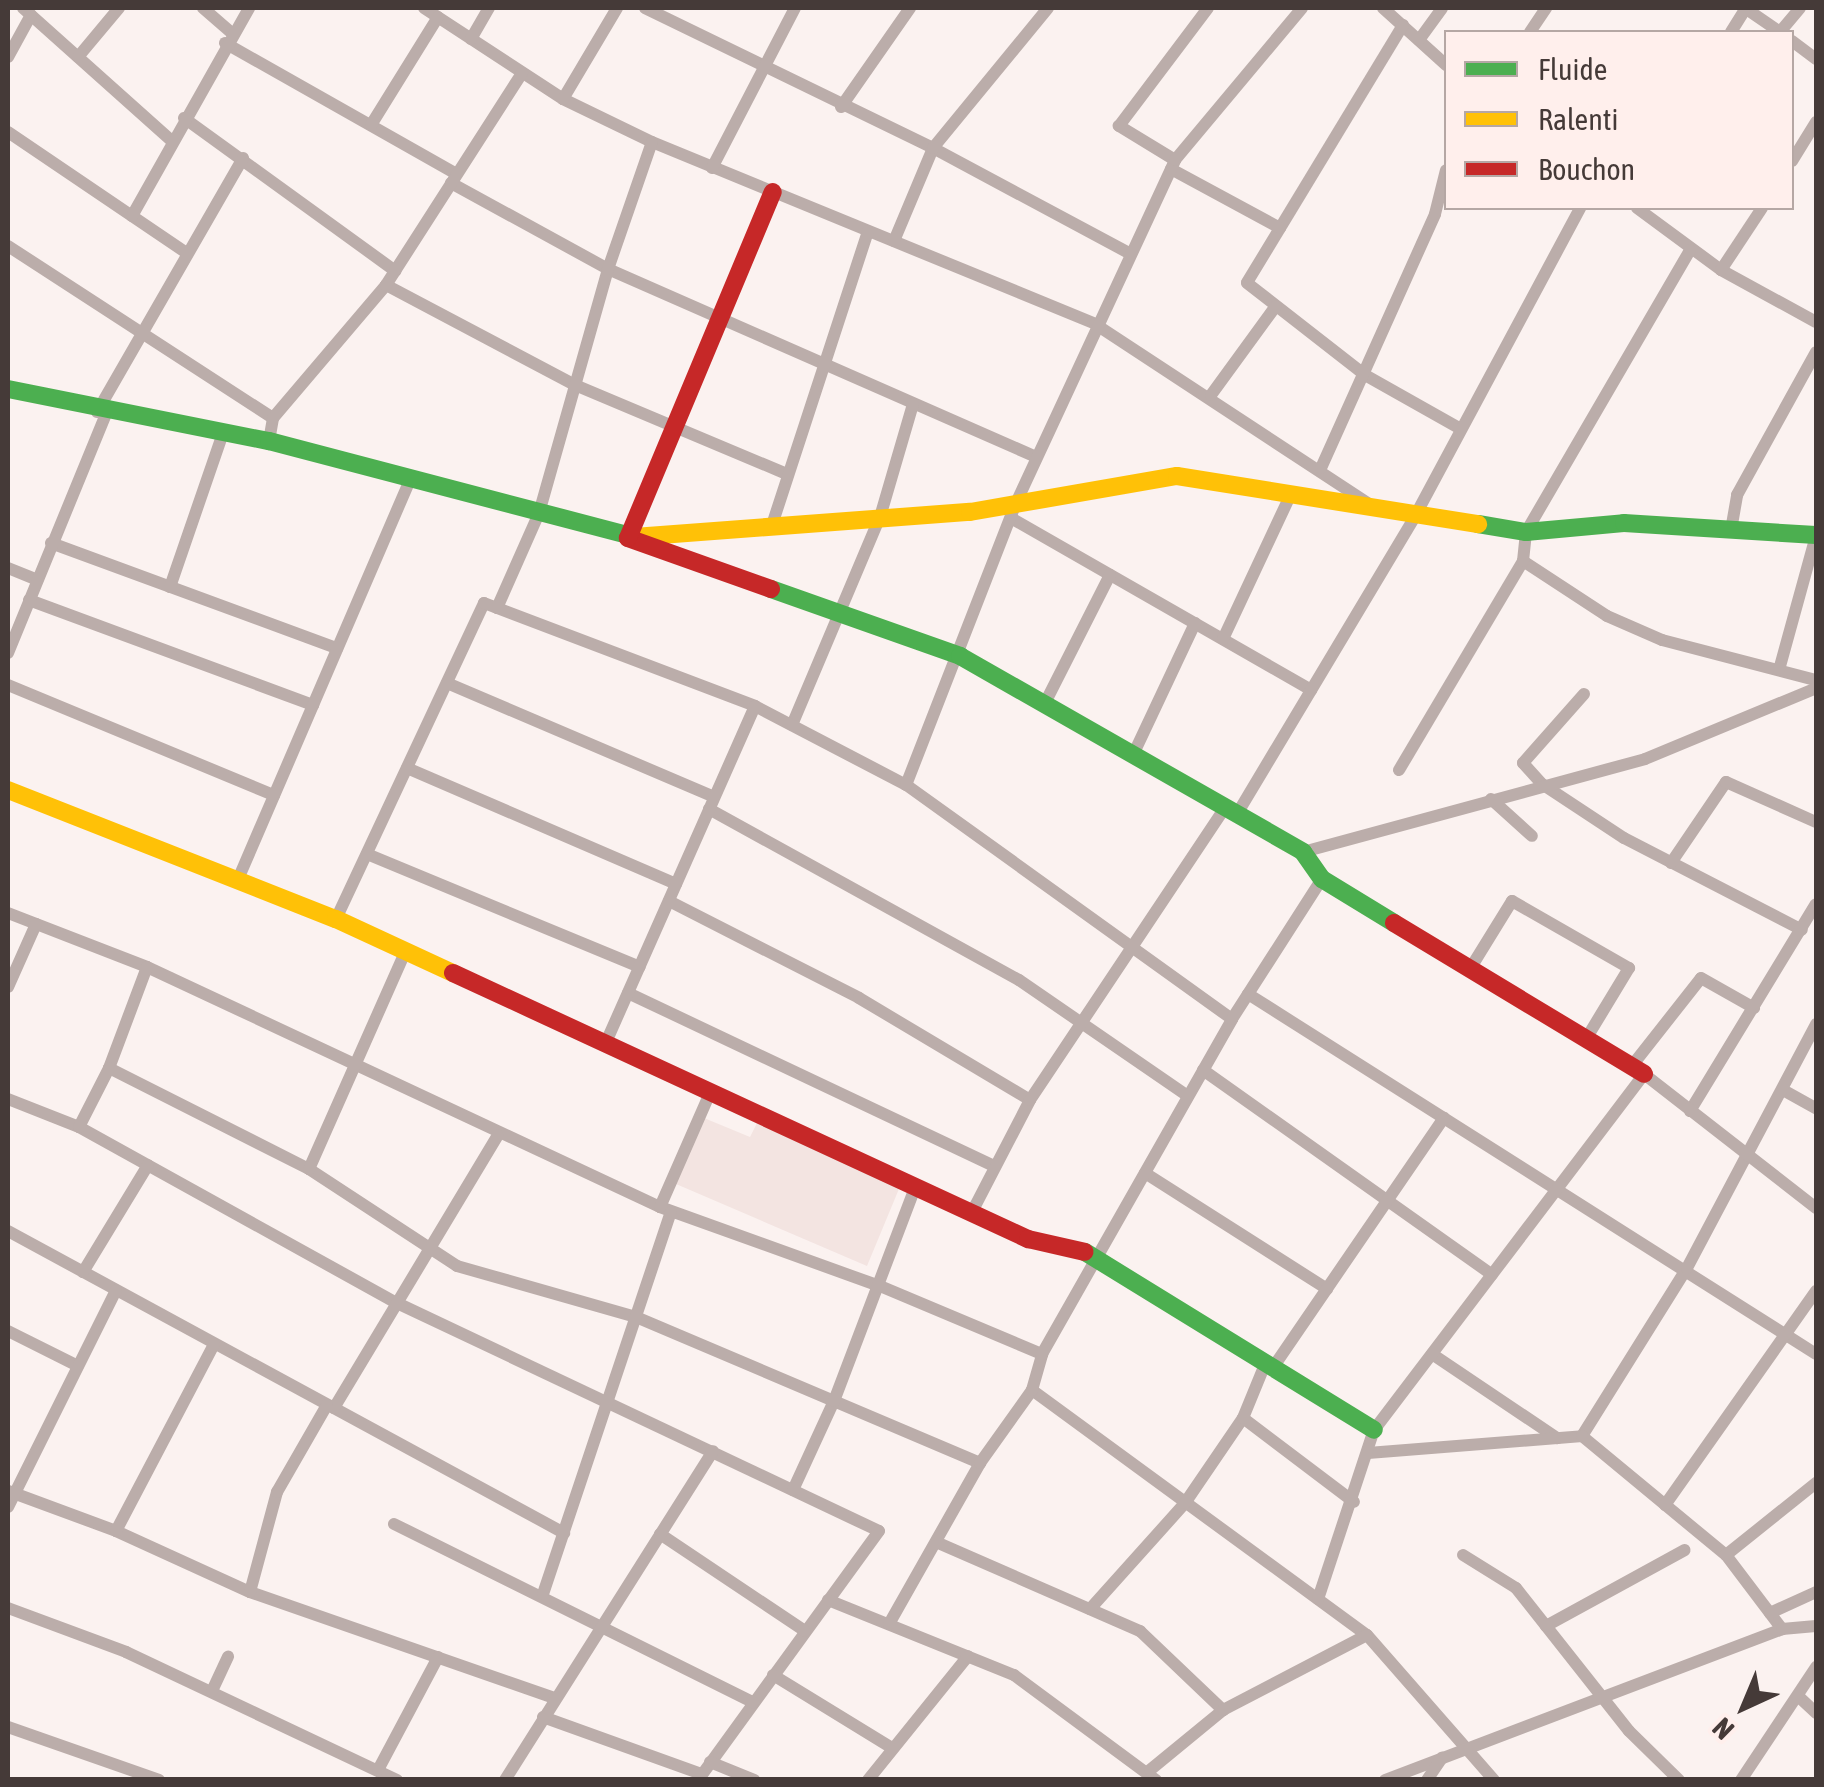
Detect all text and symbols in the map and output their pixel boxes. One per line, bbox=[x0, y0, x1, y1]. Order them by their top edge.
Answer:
legend bbox=[1444, 30, 1794, 210]
text: Fluide bbox=[1538, 52, 1607, 86]
text: Ralenti bbox=[1538, 102, 1618, 136]
text: Bouchon bbox=[1538, 152, 1635, 186]
north arrow bbox=[1694, 1657, 1794, 1757]
text: N bbox=[1706, 1711, 1740, 1746]

